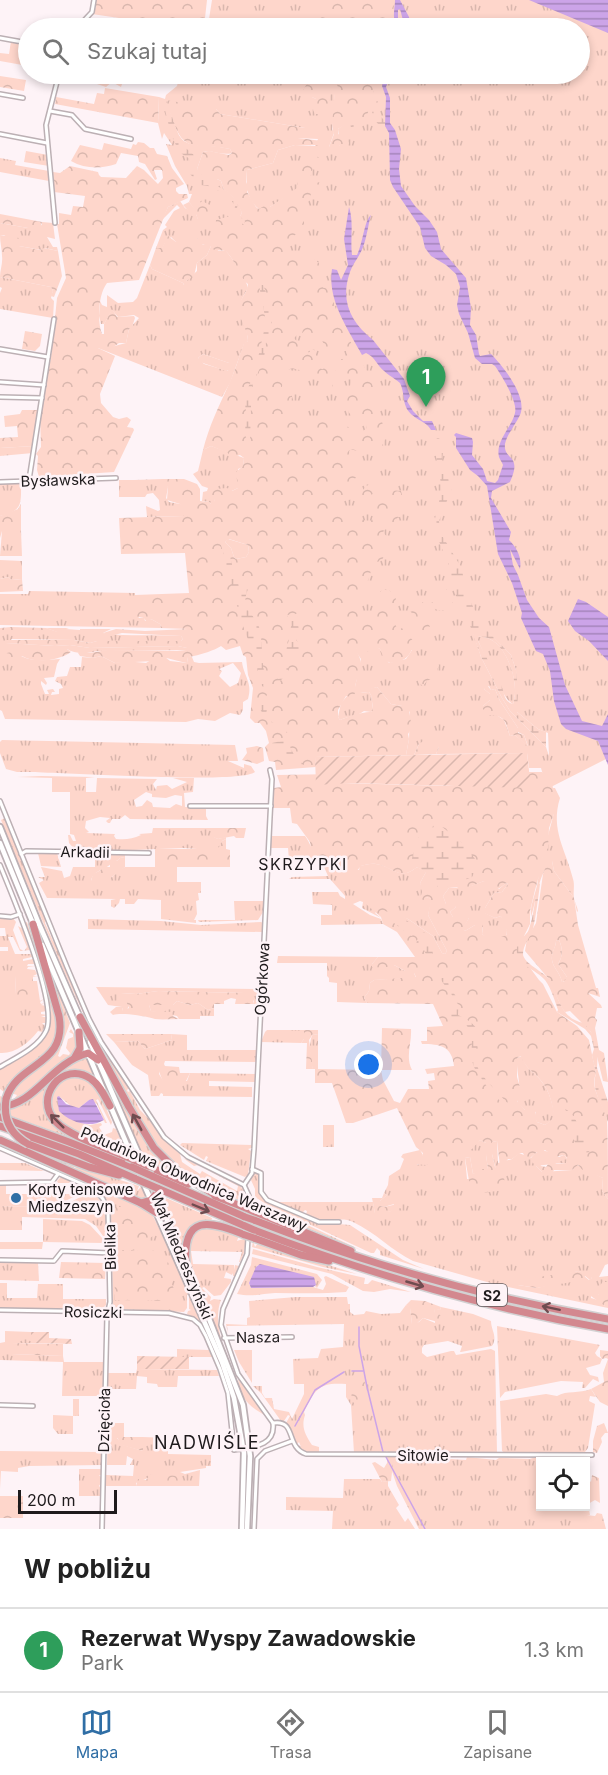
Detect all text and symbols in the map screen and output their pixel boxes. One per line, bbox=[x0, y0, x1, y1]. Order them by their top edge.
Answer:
search box bbox=[18, 18, 590, 84]
icon: search bbox=[39, 35, 72, 68]
text: Szukaj tutaj bbox=[87, 38, 207, 64]
pin: 1 bbox=[406, 358, 446, 407]
street label: Bysławska bbox=[20, 469, 96, 491]
street label: Arkadii bbox=[60, 842, 110, 862]
district label: SKRZYPKI bbox=[258, 854, 348, 874]
street label: Ogórkowa bbox=[251, 942, 273, 1016]
your location bbox=[354, 1050, 383, 1079]
one-way arrow bbox=[50, 1114, 64, 1129]
one-way arrow bbox=[131, 1114, 143, 1131]
street label: Południowa Obwodnica Warszawy bbox=[78, 1123, 311, 1236]
place label: Korty tenisowe Miedzeszyn bbox=[28, 1180, 134, 1216]
street label: Wał Miedzeszyński bbox=[147, 1190, 217, 1322]
marker: Korty tenisowe Miedzeszyn bbox=[9, 1191, 23, 1205]
one-way arrow bbox=[191, 1203, 210, 1214]
street label: Bielika bbox=[100, 1224, 120, 1270]
one-way arrow bbox=[405, 1279, 424, 1291]
road number: S2 bbox=[477, 1284, 507, 1306]
street label: Rosiczki bbox=[64, 1302, 122, 1322]
one-way arrow bbox=[541, 1302, 560, 1314]
street label: Nasza bbox=[236, 1327, 280, 1347]
street label: Dzięcioła bbox=[94, 1387, 114, 1453]
district label: NADWIŚLE bbox=[154, 1431, 260, 1453]
street label: Sitowie bbox=[397, 1446, 449, 1465]
map controls bbox=[536, 1457, 590, 1511]
button: locate bbox=[536, 1457, 590, 1511]
scale bar bbox=[18, 1487, 117, 1514]
text: 200 m bbox=[27, 1490, 75, 1510]
text: W pobliżu bbox=[24, 1553, 151, 1584]
text: Rezerwat Wyspy Zawadowskie bbox=[81, 1625, 416, 1651]
text: 1 bbox=[39, 1638, 48, 1662]
text: 1.3 km bbox=[524, 1638, 584, 1662]
text: Park bbox=[81, 1651, 124, 1675]
tab: Mapa bbox=[76, 1706, 118, 1762]
tab: Trasa bbox=[270, 1706, 312, 1762]
tab: Zapisane bbox=[463, 1706, 532, 1762]

